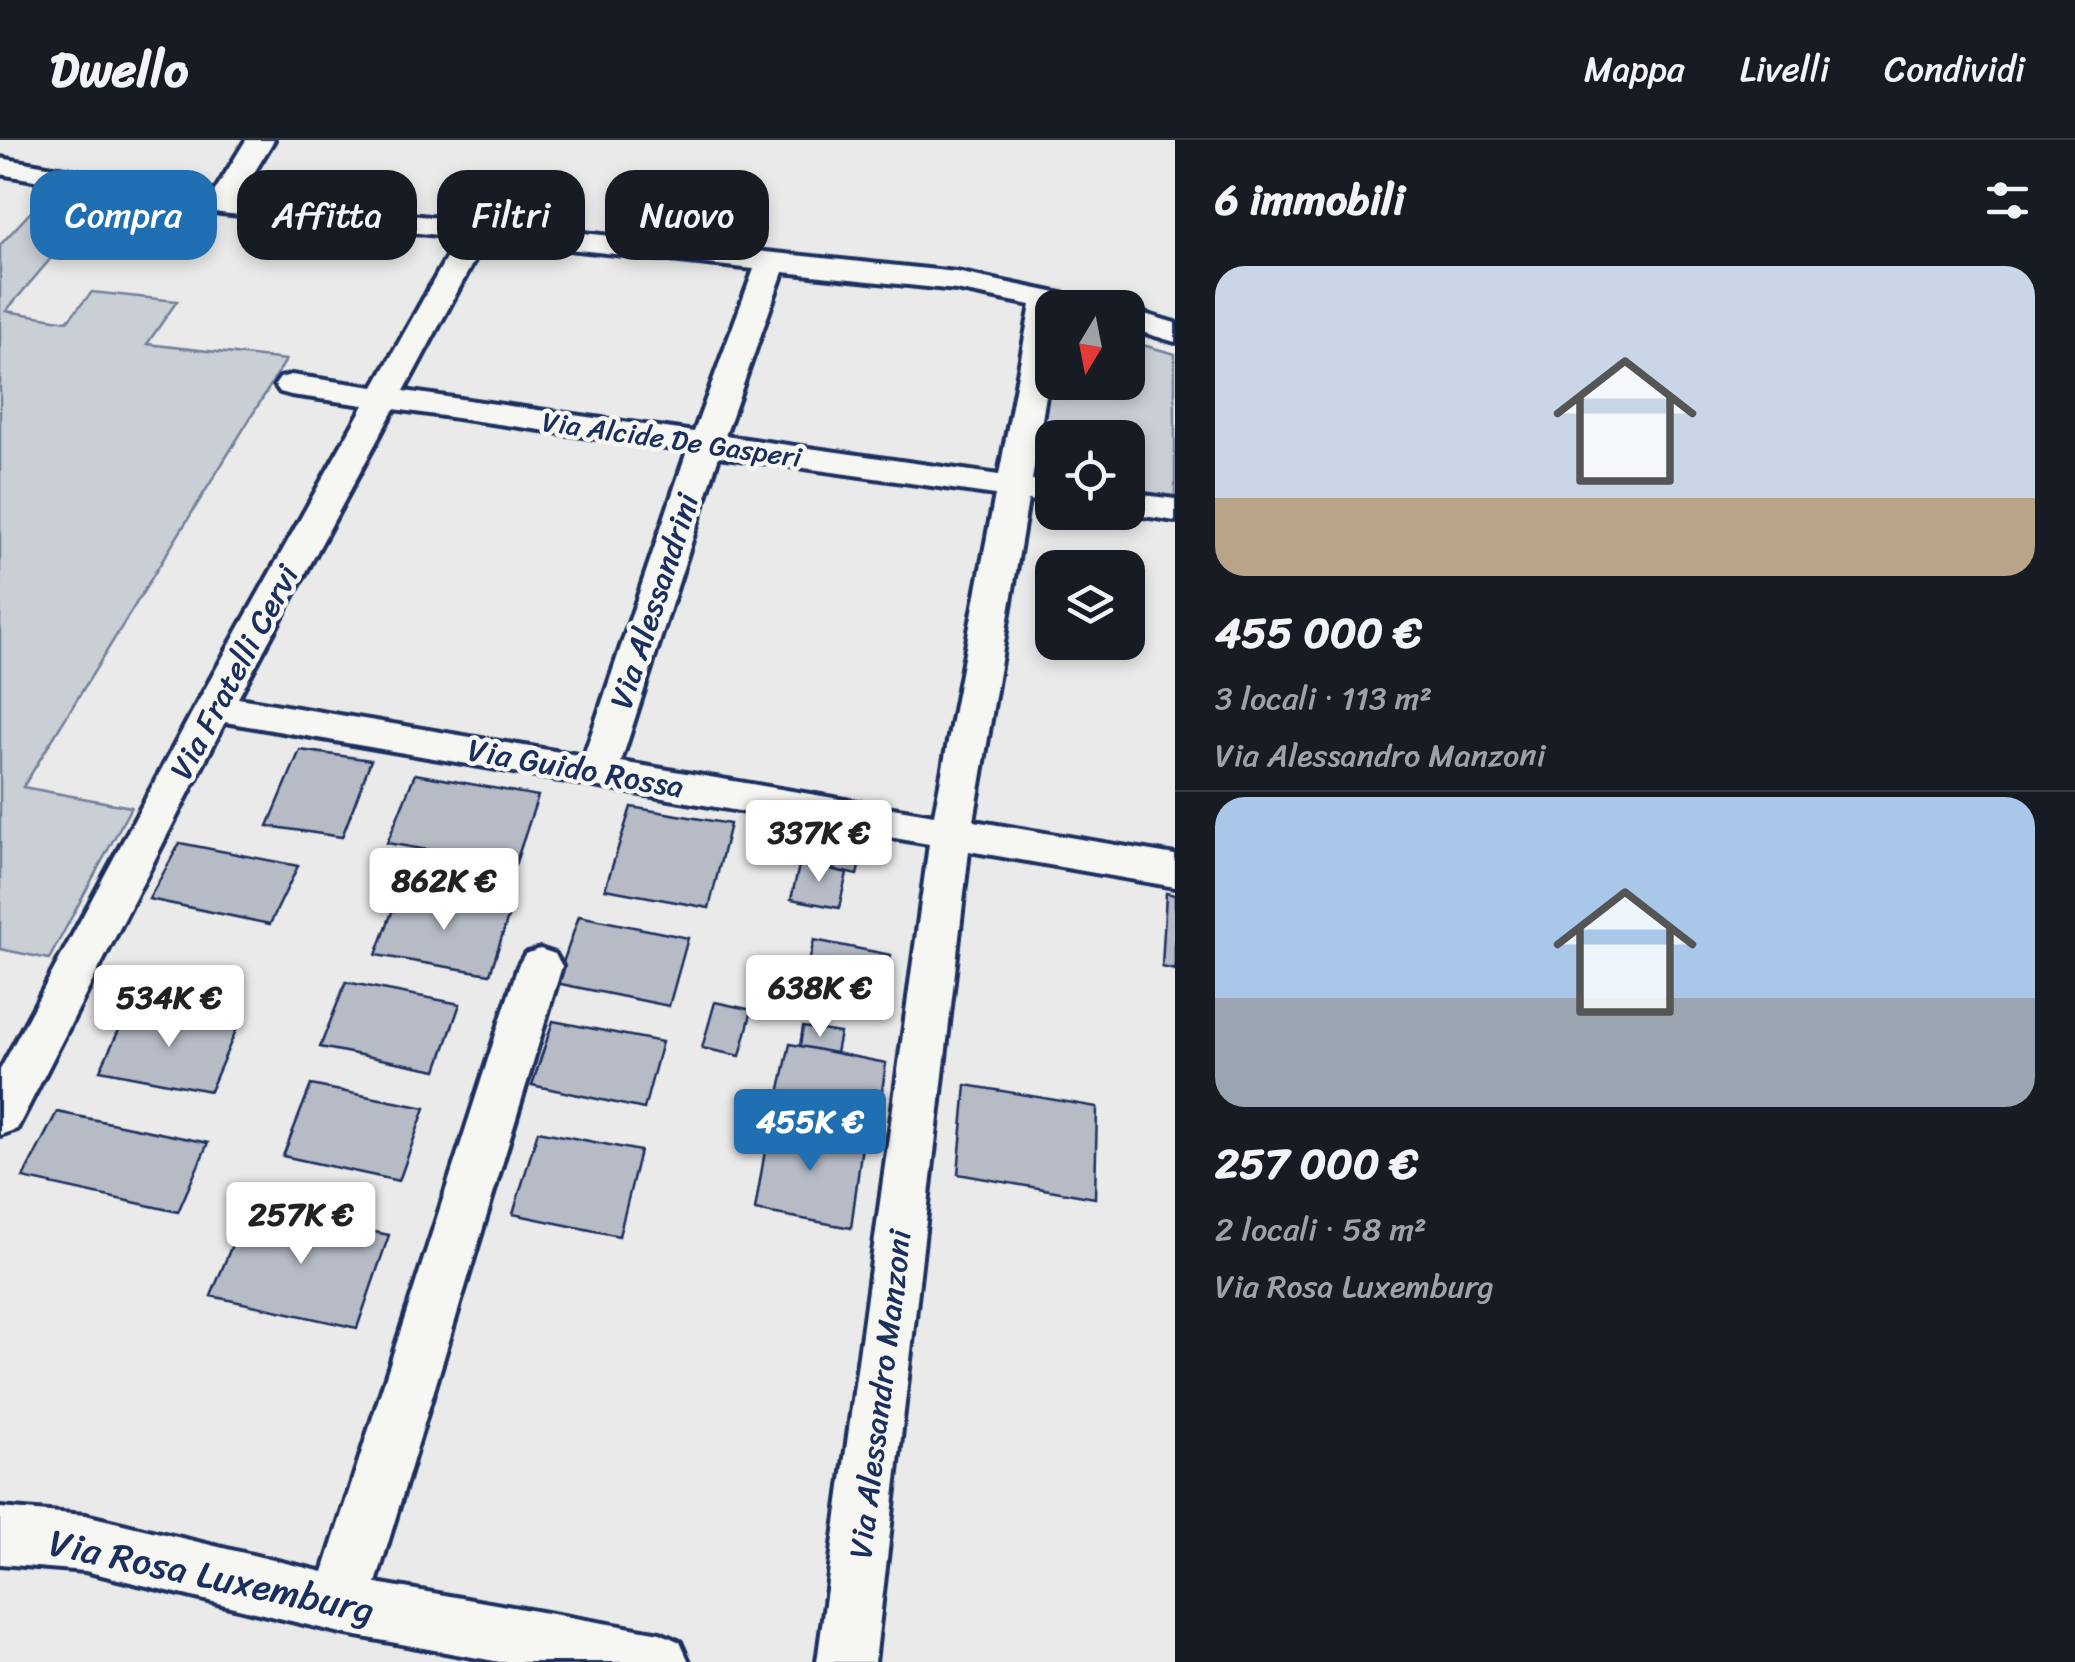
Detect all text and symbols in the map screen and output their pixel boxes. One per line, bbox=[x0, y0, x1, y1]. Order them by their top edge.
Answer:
text: Dwello bbox=[50, 27, 188, 112]
text: Mappa bbox=[1584, 38, 1685, 100]
text: Livelli bbox=[1740, 38, 1829, 100]
text: Condividi bbox=[1884, 38, 2025, 100]
text: 6 immobili bbox=[1215, 163, 1405, 237]
chip: Compra bbox=[30, 170, 217, 260]
chip: Affitta bbox=[237, 170, 417, 260]
chip: Filtri bbox=[437, 170, 585, 260]
chip: Nuovo bbox=[605, 170, 769, 260]
icon: filters bbox=[1980, 173, 2035, 228]
north arrow bbox=[1035, 290, 1145, 400]
map controls bbox=[1035, 290, 1145, 660]
icon: home bbox=[1535, 331, 1715, 511]
street label: Via Alcide De Gasperi bbox=[539, 397, 806, 482]
button: locate bbox=[1035, 420, 1145, 530]
street label: Via Alessandrini bbox=[593, 485, 717, 716]
button: layers bbox=[1035, 550, 1145, 660]
street label: Via Fratelli Cervi bbox=[154, 553, 316, 790]
text: 455 000 € bbox=[1215, 596, 1422, 670]
text: 3 locali · 113 m² bbox=[1215, 670, 1432, 727]
street label: Via Guido Rossa bbox=[463, 721, 688, 816]
text: Via Alessandro Manzoni bbox=[1215, 727, 1546, 784]
pin: 337K € bbox=[738, 800, 900, 885]
text: 337K € bbox=[768, 804, 870, 861]
pin: 862K € bbox=[363, 848, 525, 933]
text: 862K € bbox=[392, 852, 496, 909]
icon: home bbox=[1535, 862, 1715, 1042]
pin: 638K € bbox=[739, 955, 901, 1040]
text: 638K € bbox=[768, 959, 872, 1016]
pin: 534K € bbox=[88, 965, 250, 1050]
text: 534K € bbox=[116, 969, 222, 1026]
pin: 455K € bbox=[729, 1089, 891, 1174]
text: 455K € bbox=[756, 1093, 864, 1150]
text: 257 000 € bbox=[1215, 1127, 1418, 1201]
pin: 257K € bbox=[220, 1182, 382, 1267]
text: 257K € bbox=[248, 1186, 354, 1243]
text: 2 locali · 58 m² bbox=[1215, 1201, 1427, 1258]
street label: Via Alessandro Manzoni bbox=[832, 1225, 929, 1562]
text: Via Rosa Luxemburg bbox=[1215, 1258, 1494, 1315]
street label: Via Rosa Luxemburg bbox=[43, 1509, 381, 1644]

